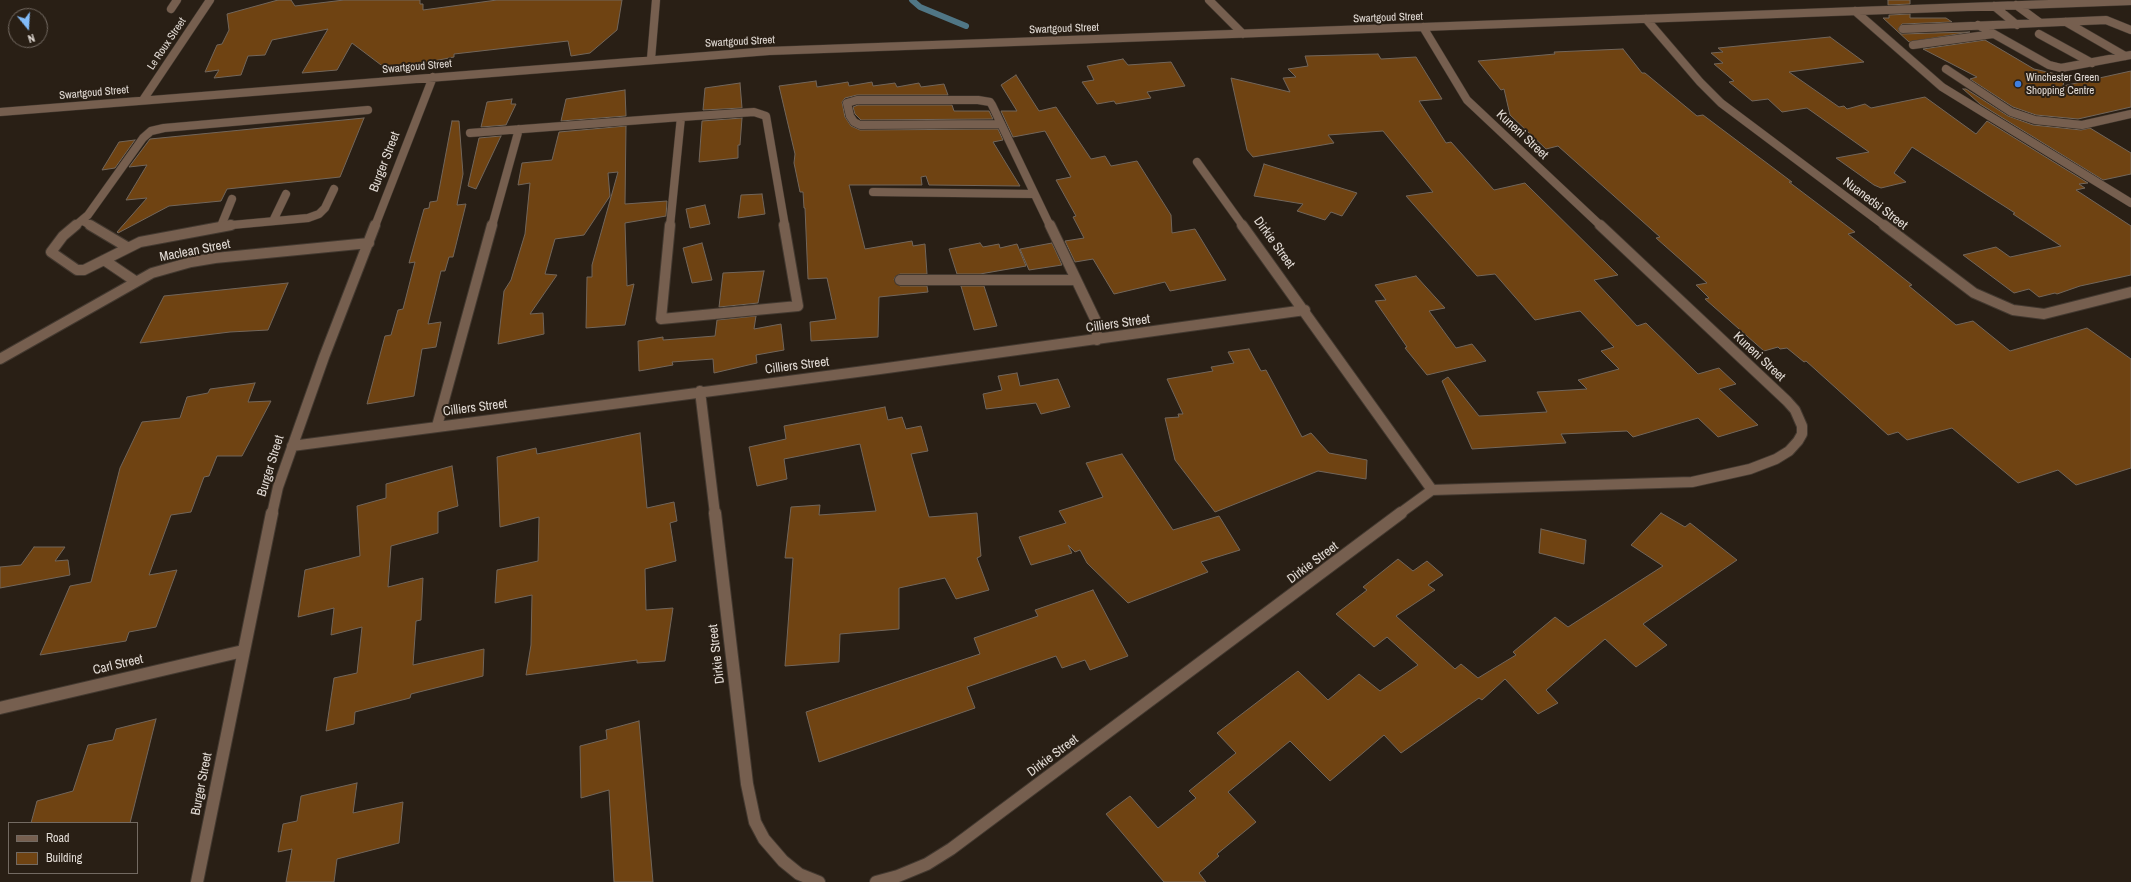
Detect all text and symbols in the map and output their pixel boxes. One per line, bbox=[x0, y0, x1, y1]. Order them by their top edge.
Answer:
north arrow bbox=[8, 8, 48, 48]
street label: Swartgoud Street bbox=[1353, 10, 1423, 26]
street label: Le Roux Street bbox=[145, 15, 189, 73]
street label: Swartgoud Street bbox=[1029, 21, 1099, 37]
text: N bbox=[26, 31, 37, 46]
street label: Swartgoud Street bbox=[705, 34, 775, 50]
street label: Swartgoud Street bbox=[382, 57, 452, 77]
place label: Winchester Green Shopping Centre bbox=[2026, 71, 2099, 97]
marker: Winchester Green Shopping Centre bbox=[2013, 79, 2023, 89]
street label: Swartgoud Street bbox=[59, 83, 129, 103]
street label: Kuneni Street bbox=[1493, 107, 1551, 163]
street label: Burger Street bbox=[366, 130, 404, 194]
street label: Nuanedsi Street bbox=[1840, 175, 1910, 233]
street label: Dirkie Street bbox=[1250, 214, 1298, 272]
street label: Maclean Street bbox=[158, 237, 232, 265]
street label: Cilliers Street bbox=[1085, 312, 1151, 336]
street label: Kuneni Street bbox=[1730, 329, 1788, 385]
street label: Cilliers Street bbox=[764, 354, 830, 378]
street label: Cilliers Street bbox=[442, 396, 508, 420]
street label: Burger Street bbox=[254, 433, 288, 499]
street label: Dirkie Street bbox=[1284, 539, 1342, 587]
street label: Dirkie Street bbox=[706, 623, 728, 685]
street label: Carl Street bbox=[91, 652, 145, 678]
street label: Dirkie Street bbox=[1024, 732, 1082, 780]
street label: Burger Street bbox=[188, 751, 216, 817]
legend bbox=[8, 822, 138, 874]
text: Road bbox=[46, 830, 70, 846]
text: Building bbox=[46, 850, 82, 866]

